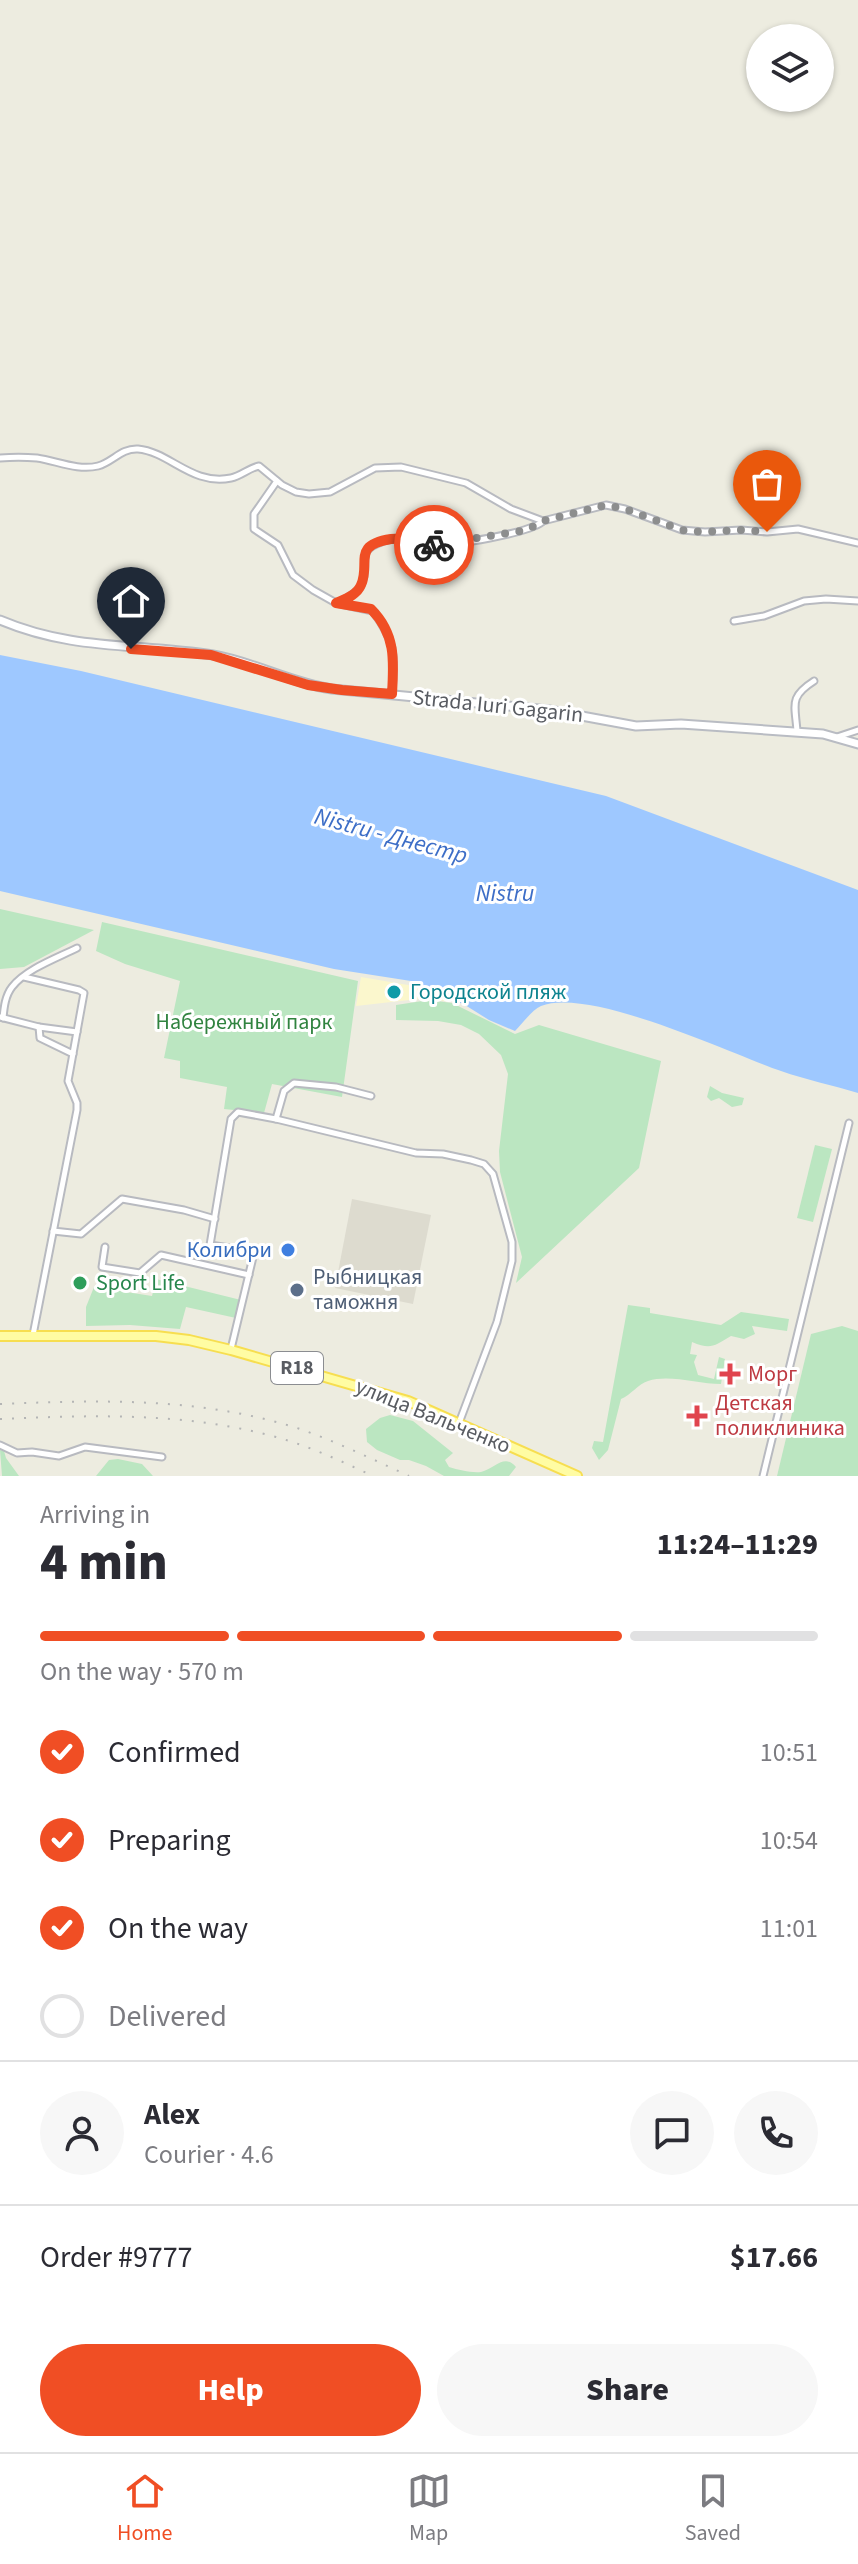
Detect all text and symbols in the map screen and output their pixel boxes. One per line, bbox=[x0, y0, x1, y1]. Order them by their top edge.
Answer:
map controls bbox=[746, 24, 834, 112]
button: layers bbox=[746, 24, 834, 112]
pin bbox=[733, 450, 801, 532]
icon: bag bbox=[745, 462, 789, 506]
courier bbox=[394, 505, 474, 585]
icon: bike bbox=[412, 523, 456, 567]
pin bbox=[97, 567, 165, 649]
icon: home bbox=[109, 579, 153, 623]
street label: Strada Iuri Gagarin bbox=[411, 681, 585, 731]
water label: Nistru - Днестр bbox=[311, 799, 471, 873]
water label: Nistru bbox=[476, 876, 534, 911]
place label: Городской пляж bbox=[410, 976, 566, 1008]
marker: Городской пляж bbox=[385, 983, 403, 1001]
park label: Набережный парк bbox=[156, 1006, 333, 1038]
place label: Колибри bbox=[187, 1234, 272, 1266]
marker: Колибри bbox=[279, 1241, 297, 1259]
place label: Рыбницкая таможня bbox=[313, 1261, 422, 1318]
place label: Sport Life bbox=[96, 1267, 185, 1299]
marker: Sport Life bbox=[71, 1274, 89, 1292]
marker: Рыбницкая таможня bbox=[288, 1281, 306, 1299]
road number: R18 bbox=[271, 1352, 323, 1384]
place label: Морг bbox=[748, 1358, 797, 1390]
marker: Морг bbox=[719, 1363, 741, 1385]
street label: улица Вальченко bbox=[351, 1370, 515, 1462]
place label: Детская поликлиника bbox=[715, 1387, 845, 1444]
marker: Детская поликлиника bbox=[686, 1405, 708, 1427]
text: Arriving in bbox=[40, 1496, 150, 1533]
text: 11:24–11:29 bbox=[657, 1523, 818, 1566]
text: 4 min bbox=[40, 1526, 168, 1600]
text: On the way · 570 m bbox=[40, 1653, 244, 1690]
icon: check bbox=[40, 1730, 84, 1774]
text: Confirmed bbox=[108, 1731, 241, 1774]
text: 10:51 bbox=[760, 1734, 818, 1771]
icon: check bbox=[40, 1818, 84, 1862]
text: Preparing bbox=[108, 1819, 231, 1862]
text: 10:54 bbox=[760, 1822, 818, 1859]
icon: check bbox=[40, 1906, 84, 1950]
text: On the way bbox=[108, 1907, 248, 1950]
text: 11:01 bbox=[760, 1910, 818, 1947]
text: Delivered bbox=[108, 1995, 227, 2038]
button: person bbox=[40, 2091, 124, 2175]
button: chat bbox=[630, 2091, 714, 2175]
button: phone bbox=[734, 2091, 818, 2175]
text: Alex bbox=[144, 2093, 200, 2136]
text: Courier · 4.6 bbox=[144, 2136, 274, 2173]
text: Order #9777 bbox=[40, 2236, 193, 2279]
text: $17.66 bbox=[730, 2236, 818, 2279]
button: Help bbox=[40, 2344, 421, 2436]
button: Share bbox=[437, 2344, 818, 2436]
tab: Home bbox=[117, 2469, 172, 2549]
tab: Map bbox=[407, 2469, 451, 2549]
tab: Saved bbox=[685, 2469, 741, 2549]

